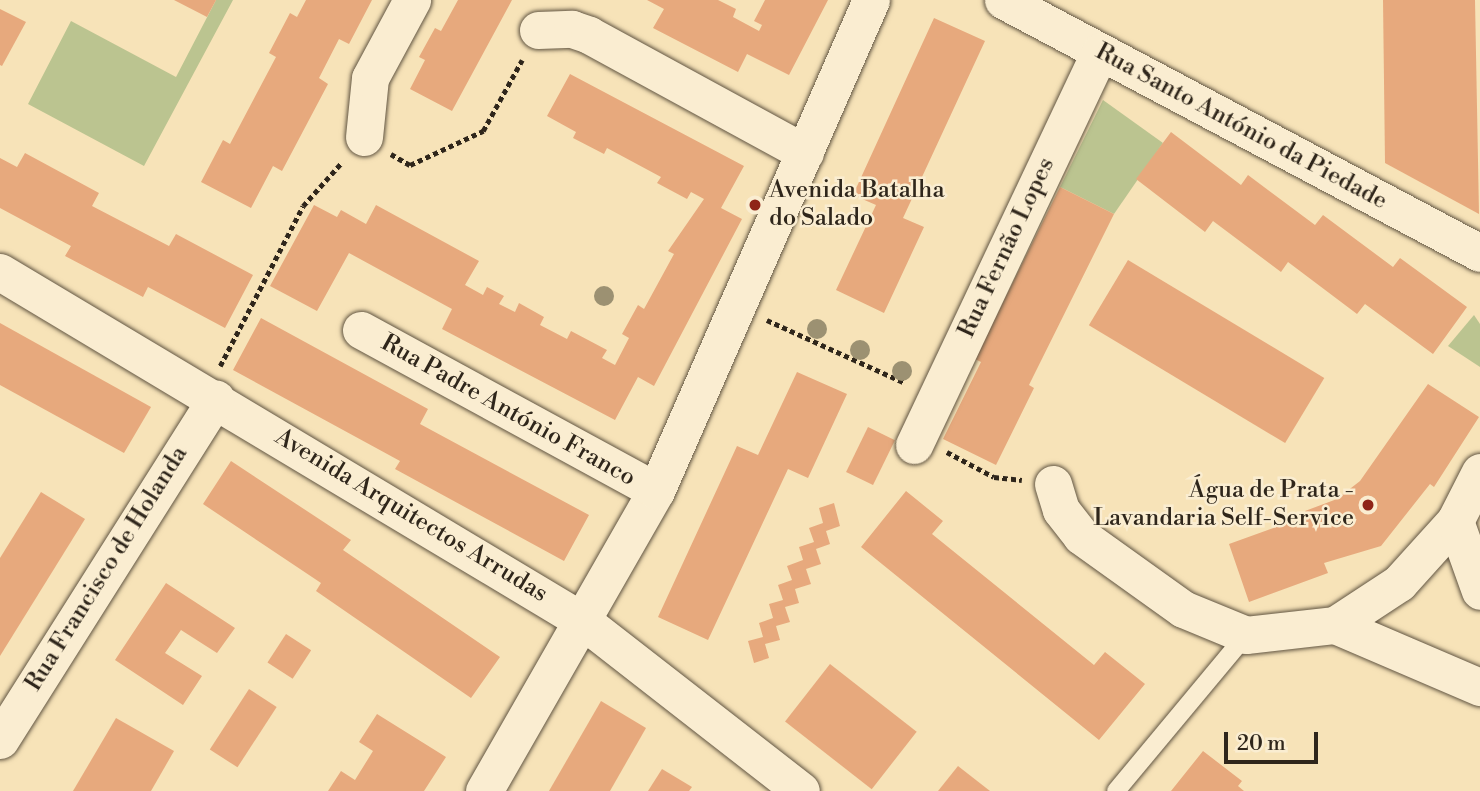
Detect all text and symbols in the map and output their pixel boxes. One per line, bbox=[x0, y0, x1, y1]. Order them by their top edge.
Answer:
street label: Rua Santo António da Piedade bbox=[1090, 38, 1392, 216]
street label: Rua Fernão Lopes bbox=[953, 153, 1061, 343]
place label: Avenida Batalha do Salado bbox=[769, 177, 945, 233]
marker: Avenida Batalha do Salado bbox=[747, 197, 763, 213]
street label: Rua Padre António Franco bbox=[376, 329, 640, 493]
street label: Avenida Arquitectos Arrudas bbox=[270, 423, 552, 609]
street label: Rua Francisco de Holanda bbox=[20, 441, 194, 697]
place label: Água de Prata - Lavandaria Self-Service bbox=[1093, 477, 1354, 533]
marker: Água de Prata - Lavandaria Self-Service bbox=[1360, 497, 1376, 513]
scale bar bbox=[1228, 718, 1322, 762]
text: 20 m bbox=[1237, 731, 1286, 757]

